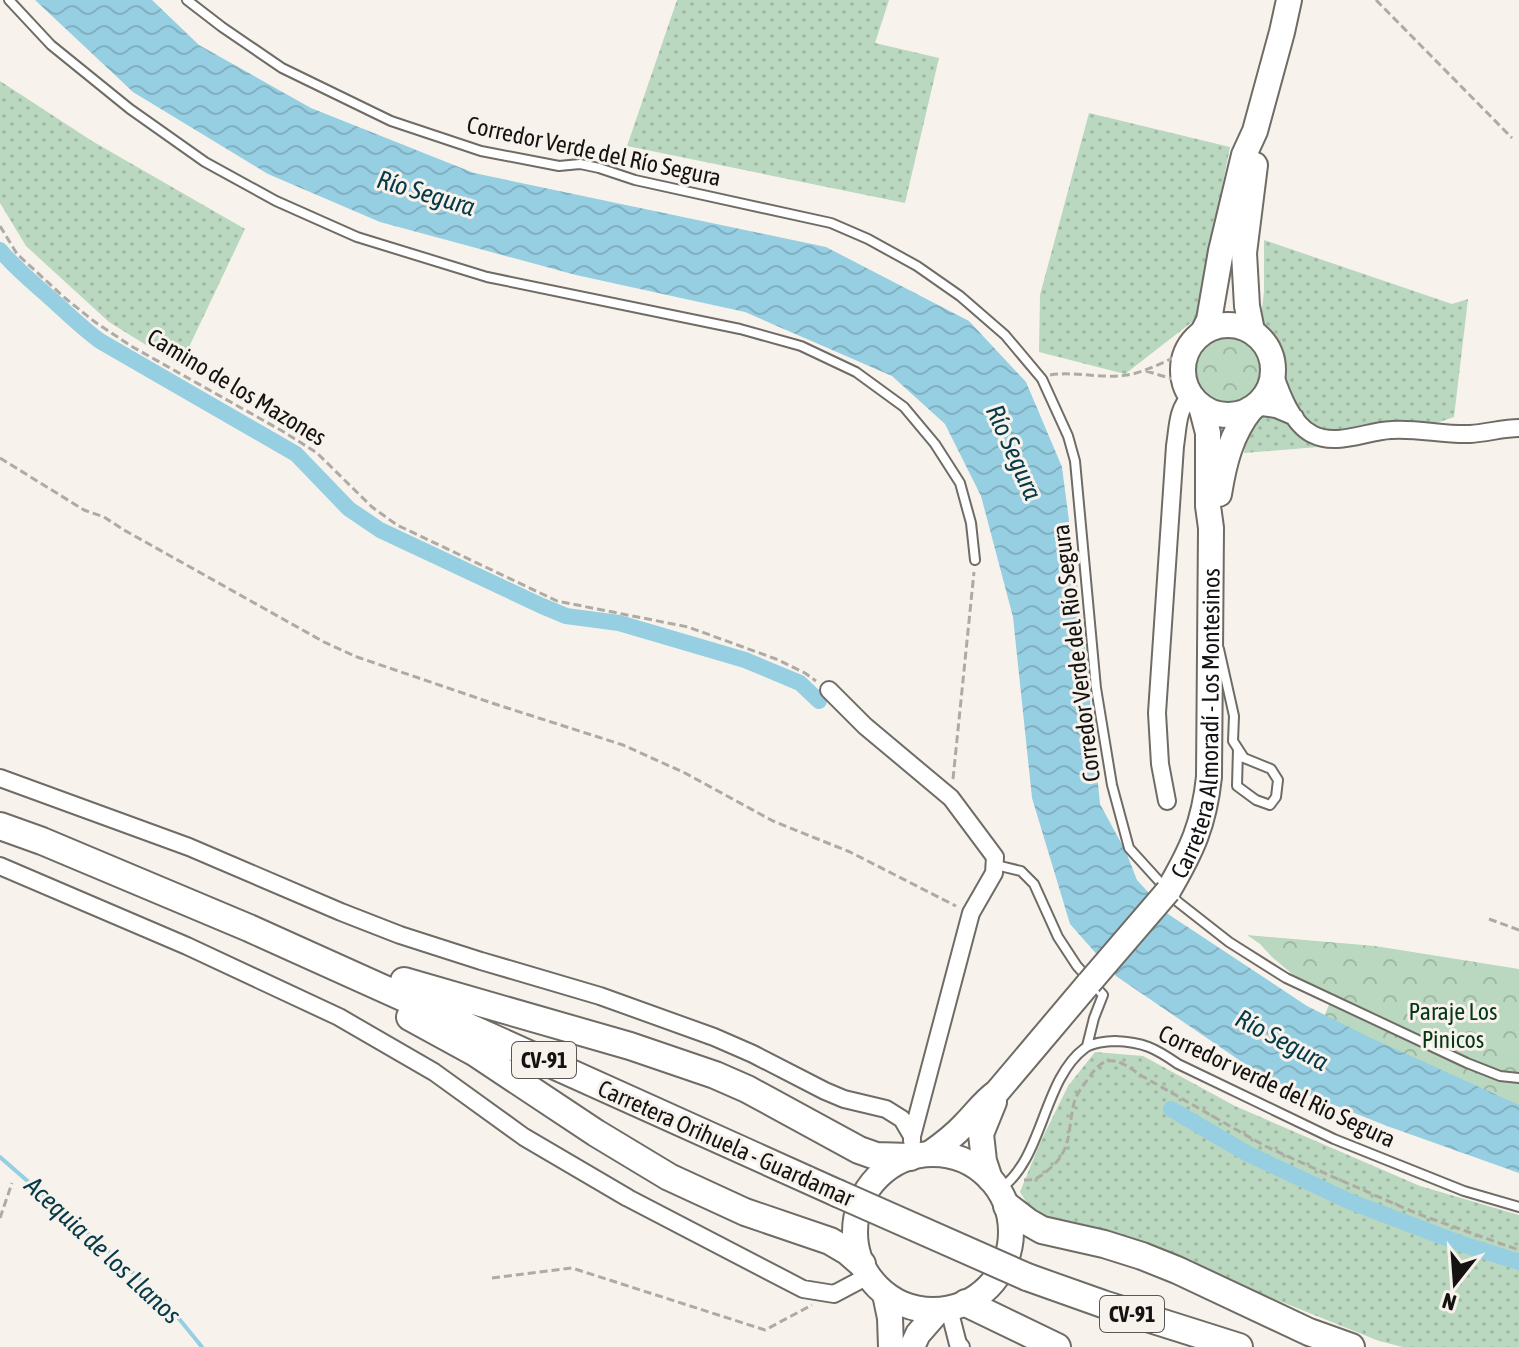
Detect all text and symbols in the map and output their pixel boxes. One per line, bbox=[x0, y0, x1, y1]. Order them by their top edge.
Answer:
street label: Corredor Verde del Río Segura bbox=[464, 111, 724, 191]
water label: Río Segura bbox=[373, 164, 479, 222]
street label: Camino de los Mazones bbox=[143, 323, 331, 451]
water label: Río Segura bbox=[980, 400, 1048, 504]
street label: Corredor Verde del Río Segura bbox=[1047, 523, 1105, 783]
street label: Carretera Almoradí - Los Montesinos bbox=[1165, 568, 1224, 883]
park label: Paraje Los Pinicos bbox=[1409, 998, 1497, 1053]
water label: Río Segura bbox=[1230, 1003, 1334, 1077]
street label: Corredor verde del Rio Segura bbox=[1154, 1019, 1400, 1153]
road number: CV-91 bbox=[512, 1042, 576, 1078]
street label: Carretera Orihuela - Guardamar bbox=[594, 1074, 859, 1212]
water label: Acequia de los Llanos bbox=[18, 1169, 187, 1330]
north arrow bbox=[1415, 1243, 1495, 1323]
text: N bbox=[1439, 1288, 1459, 1316]
road number: CV-91 bbox=[1100, 1296, 1164, 1332]

